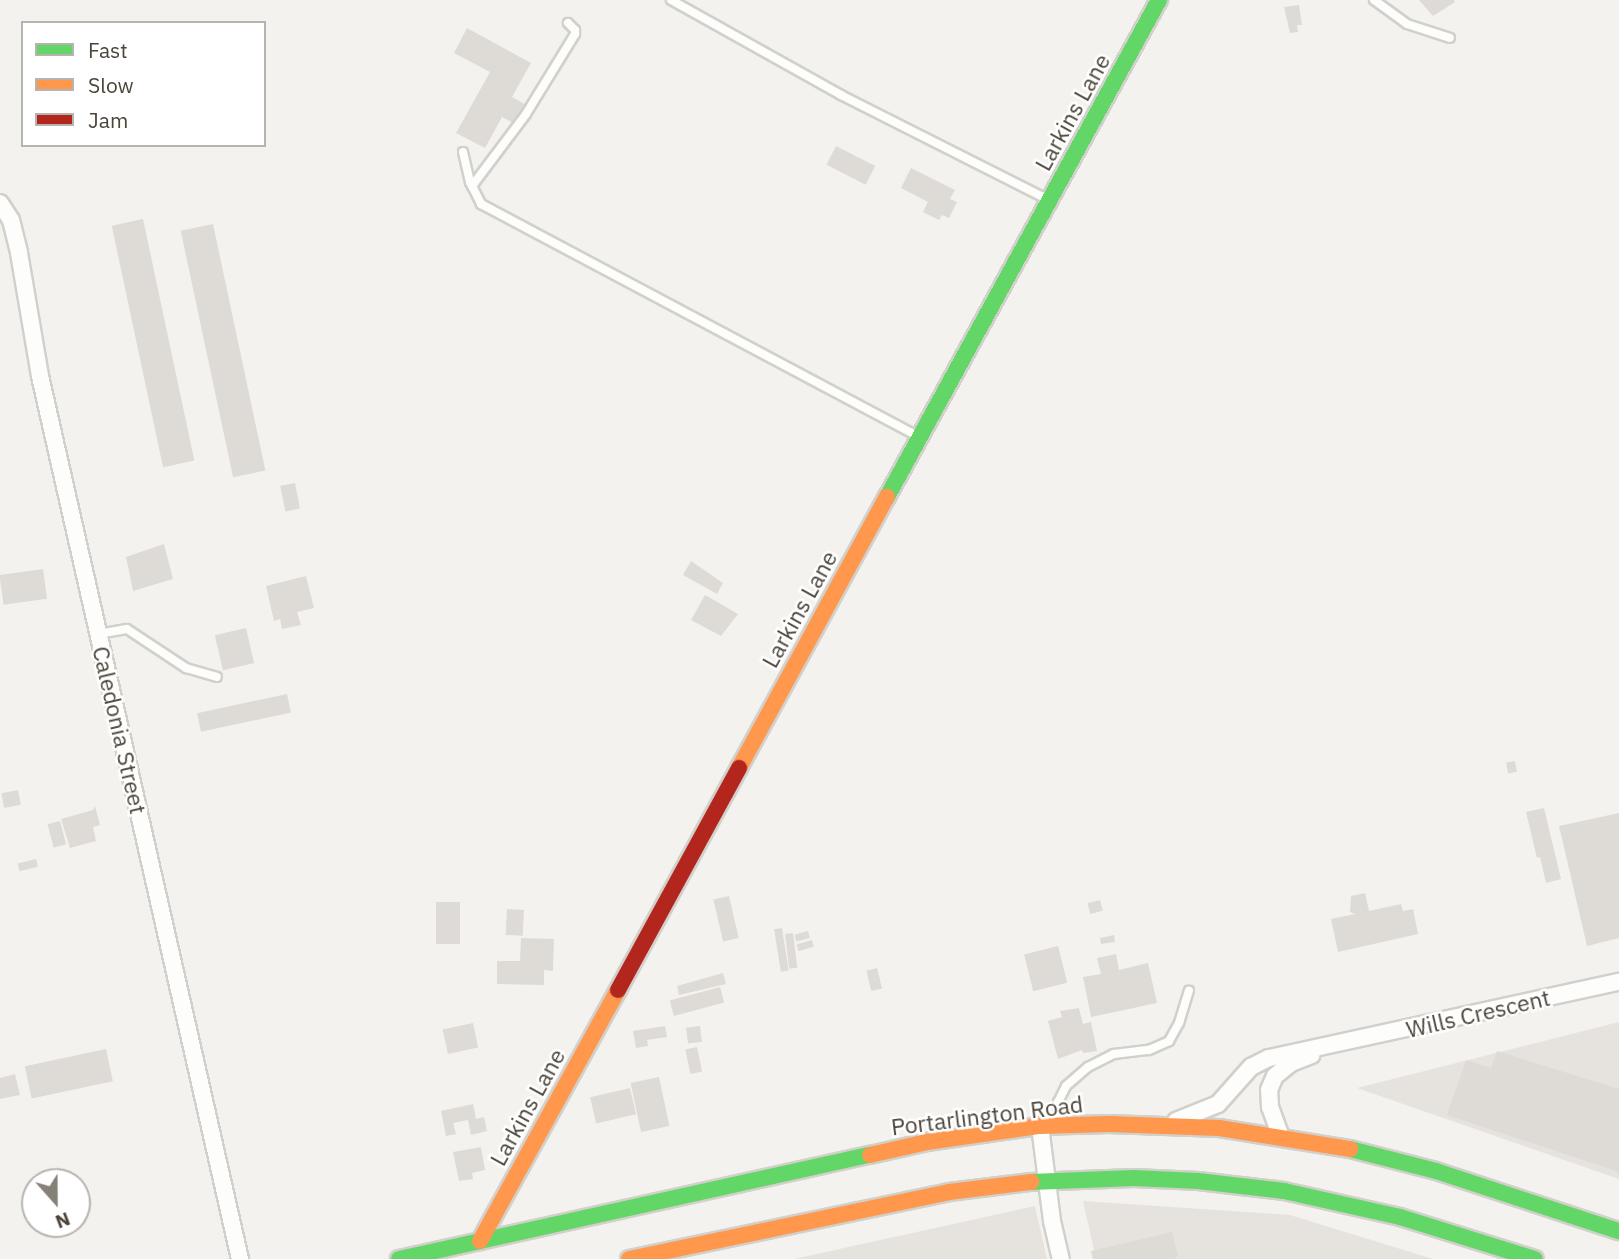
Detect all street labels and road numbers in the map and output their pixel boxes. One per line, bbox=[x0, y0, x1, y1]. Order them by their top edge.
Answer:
street label: Larkins Lane bbox=[1029, 49, 1115, 175]
street label: Larkins Lane bbox=[756, 546, 842, 672]
street label: Caledonia Street bbox=[87, 643, 153, 817]
street label: Wills Crescent bbox=[1403, 983, 1553, 1043]
street label: Larkins Lane bbox=[484, 1044, 570, 1170]
street label: Portarlington Road bbox=[889, 1090, 1085, 1140]

